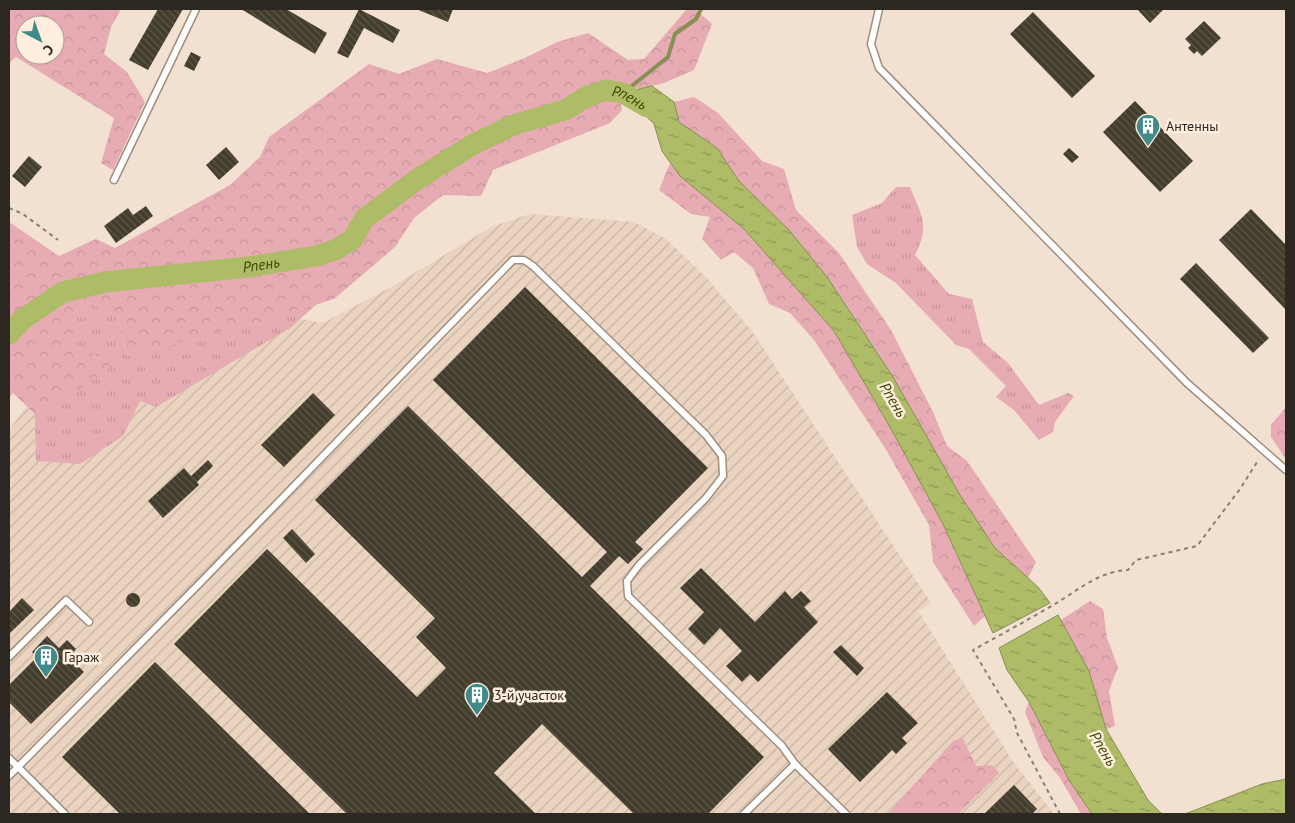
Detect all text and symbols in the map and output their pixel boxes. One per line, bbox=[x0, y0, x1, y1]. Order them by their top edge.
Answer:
north arrow bbox=[15, 15, 65, 65]
text: С bbox=[40, 40, 57, 59]
water label: Рпень bbox=[611, 81, 651, 114]
building icon: Антенны bbox=[1135, 113, 1161, 147]
place label: Антенны bbox=[1166, 117, 1219, 135]
water label: Рпень bbox=[242, 252, 281, 277]
water label: Рпень bbox=[876, 379, 911, 421]
building icon: Гараж bbox=[33, 644, 59, 678]
place label: Гараж bbox=[64, 648, 100, 666]
building icon: 3-й участок bbox=[464, 682, 490, 716]
place label: 3-й участок bbox=[494, 686, 564, 704]
water label: Рпень bbox=[1086, 728, 1121, 770]

